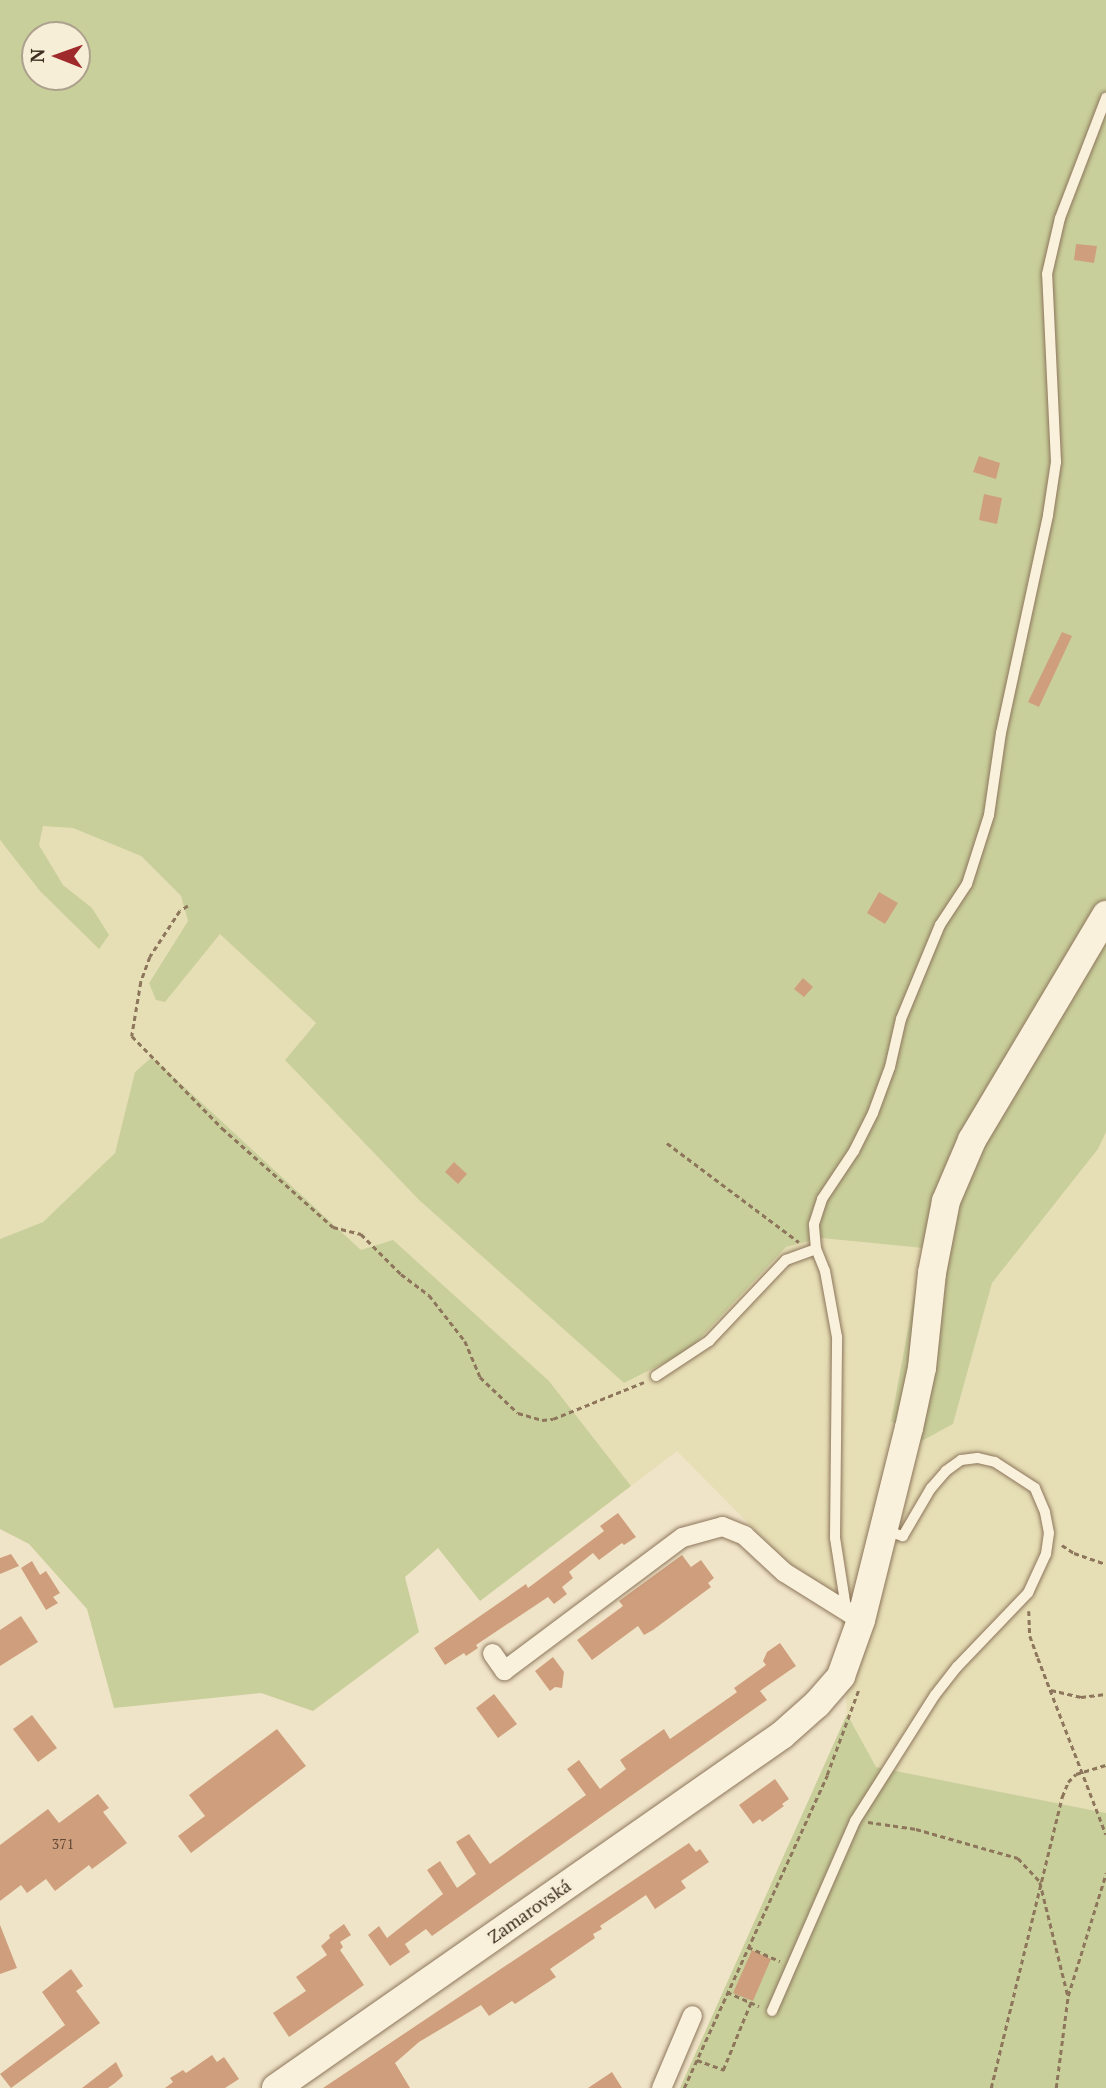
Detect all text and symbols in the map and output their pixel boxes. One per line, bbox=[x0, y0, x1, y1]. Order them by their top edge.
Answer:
north arrow bbox=[21, 21, 91, 91]
text: N bbox=[24, 48, 49, 63]
house number: 371 bbox=[52, 1836, 74, 1852]
street label: Zamarovská bbox=[483, 1874, 575, 1948]

